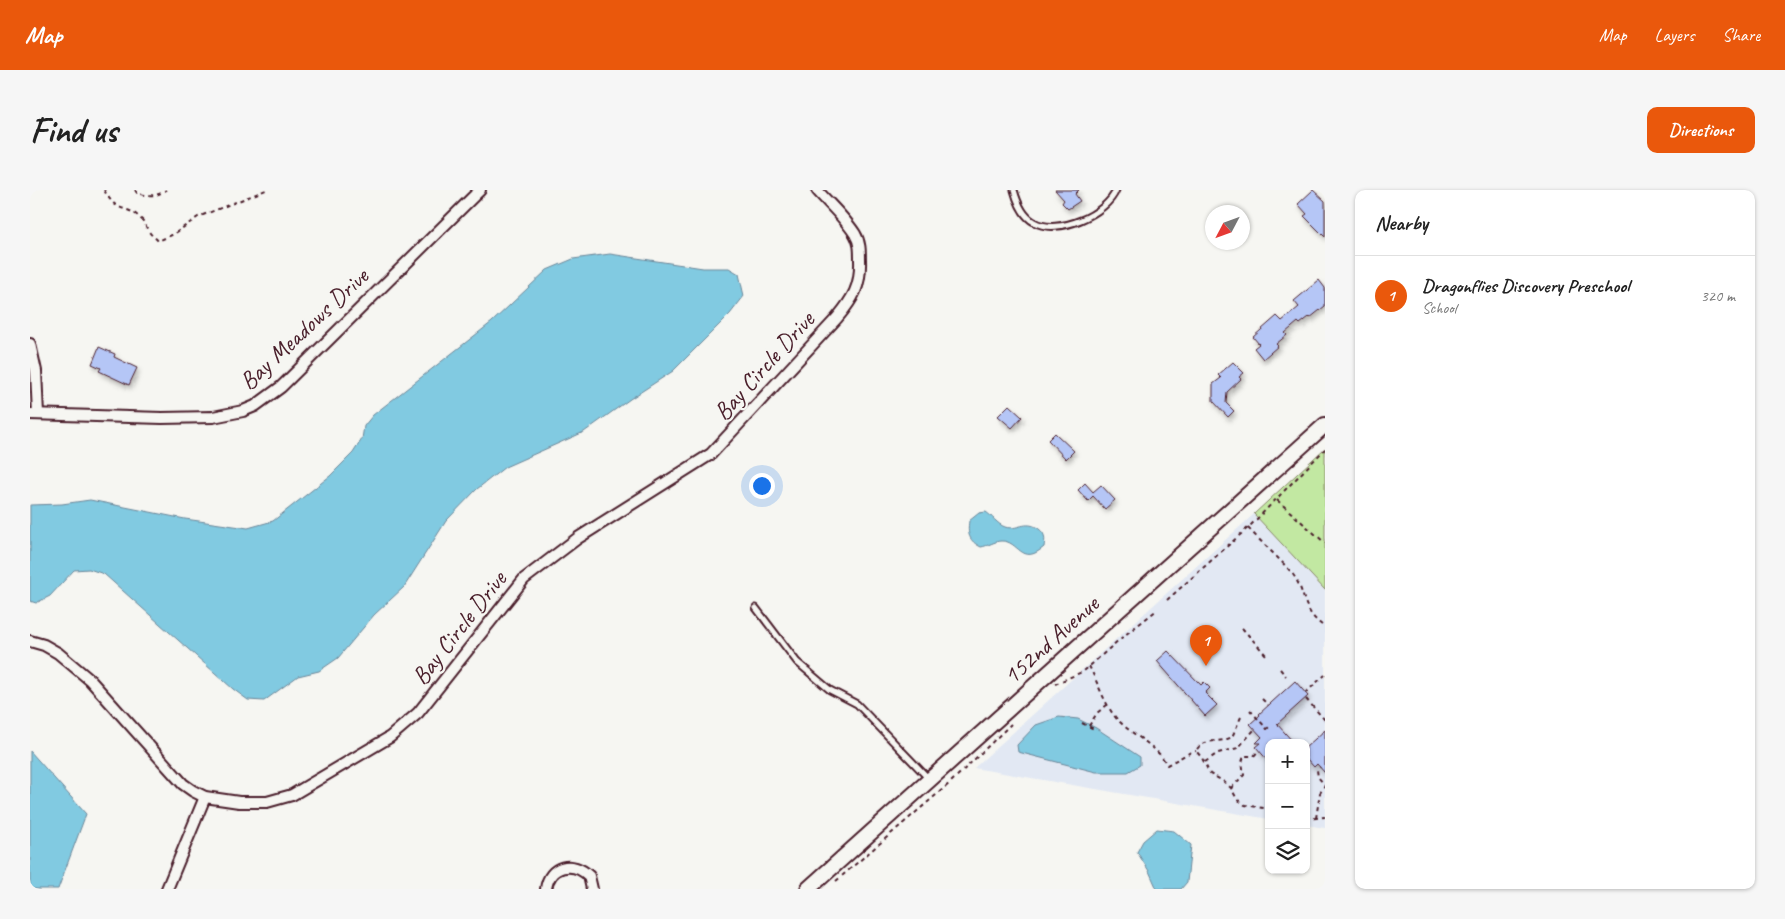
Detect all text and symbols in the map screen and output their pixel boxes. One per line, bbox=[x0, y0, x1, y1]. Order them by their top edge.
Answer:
text: Map bbox=[25, 20, 62, 50]
text: Map bbox=[1599, 24, 1627, 46]
text: Layers bbox=[1655, 24, 1694, 46]
text: Share bbox=[1722, 24, 1760, 46]
button: Directions bbox=[1647, 107, 1755, 153]
text: Find us bbox=[30, 108, 117, 153]
north arrow bbox=[1205, 205, 1250, 250]
text: Nearby bbox=[1375, 210, 1428, 236]
street label: Bay Meadows Drive bbox=[233, 260, 377, 397]
text: Dragonflies Discovery Preschool bbox=[1422, 274, 1629, 298]
text: 1 bbox=[1387, 286, 1395, 306]
text: 320 m bbox=[1701, 286, 1735, 306]
text: School bbox=[1422, 298, 1456, 318]
street label: Bay Circle Drive bbox=[707, 303, 823, 427]
your location bbox=[749, 473, 775, 499]
street label: Bay Circle Drive bbox=[405, 563, 515, 691]
street label: 152nd Avenue bbox=[996, 587, 1107, 692]
pin: 1 bbox=[1190, 625, 1222, 666]
map controls bbox=[1265, 739, 1310, 874]
button: + bbox=[1265, 739, 1310, 784]
button: − bbox=[1265, 784, 1310, 829]
button: layers bbox=[1265, 829, 1310, 874]

